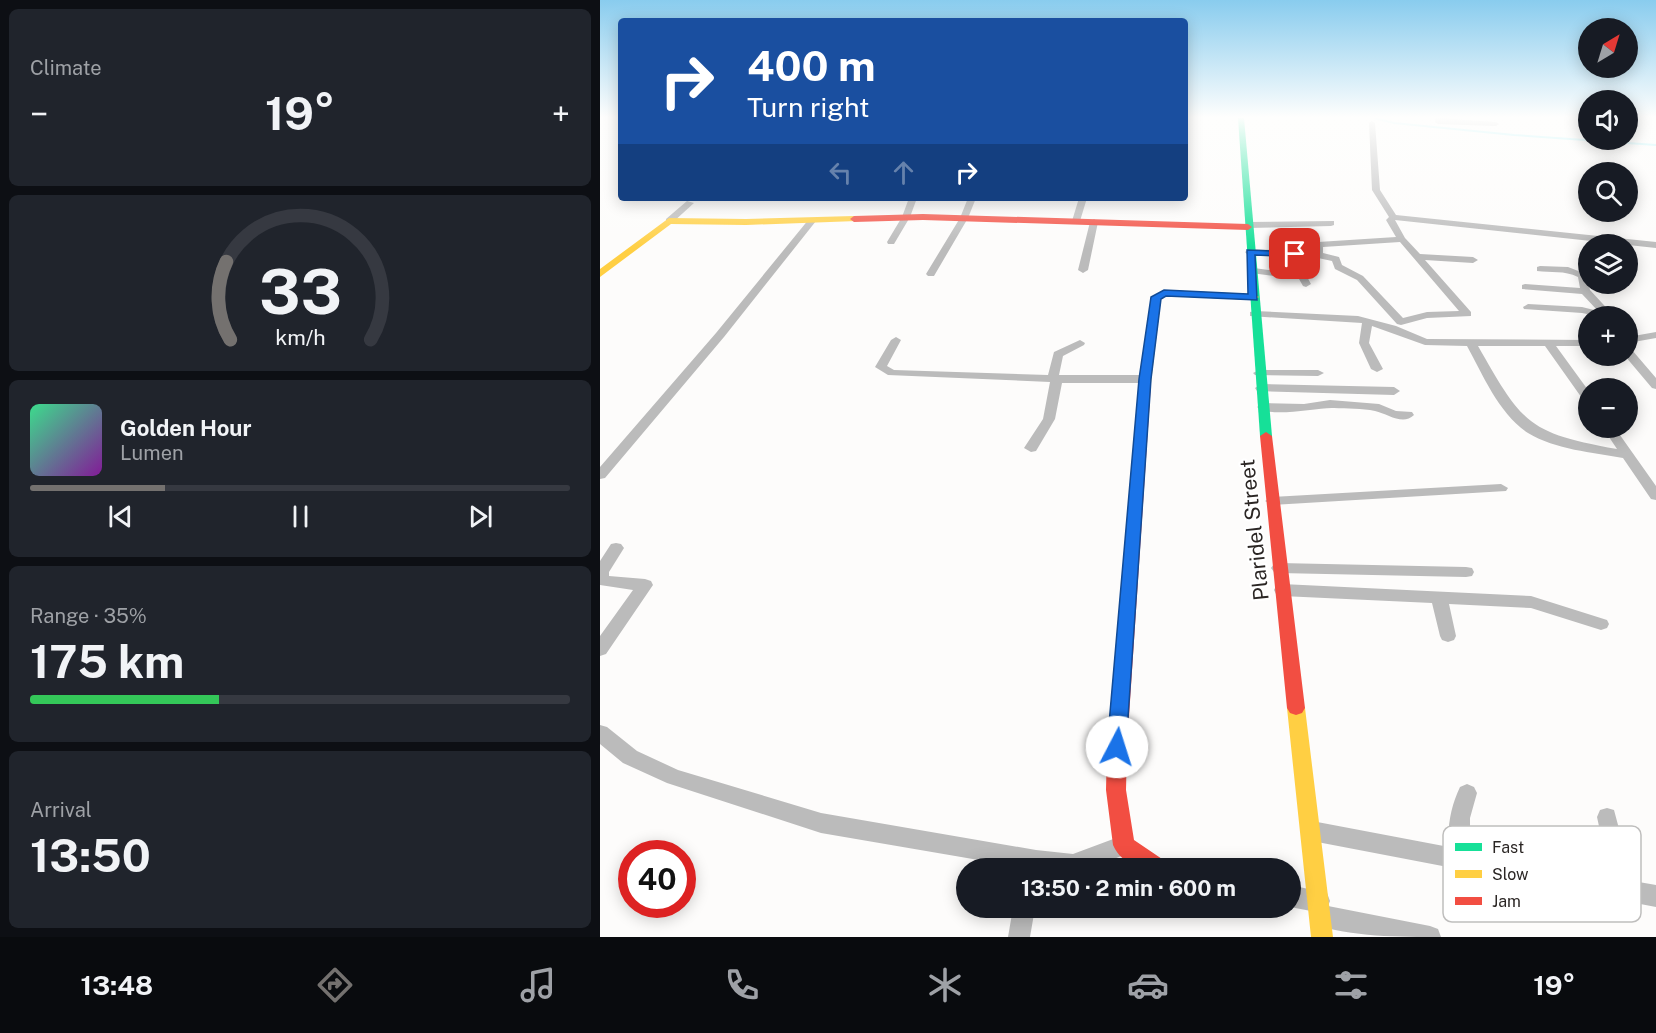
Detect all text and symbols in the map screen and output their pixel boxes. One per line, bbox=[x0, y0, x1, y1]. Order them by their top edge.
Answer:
north arrow bbox=[1578, 18, 1638, 78]
map controls bbox=[1578, 18, 1638, 438]
text: 400 m bbox=[747, 41, 876, 90]
icon: right bbox=[648, 42, 726, 120]
text: Climate bbox=[30, 56, 102, 80]
text: 19° bbox=[265, 87, 335, 140]
button: sound bbox=[1578, 90, 1638, 150]
text: Turn right bbox=[747, 91, 870, 123]
text: − bbox=[30, 95, 48, 133]
text: + bbox=[552, 95, 570, 133]
icon: left bbox=[824, 156, 857, 189]
icon: ahead bbox=[887, 156, 920, 189]
icon: right bbox=[950, 156, 983, 189]
button: search bbox=[1578, 162, 1638, 222]
pin bbox=[1269, 228, 1320, 279]
button: layers bbox=[1578, 234, 1638, 294]
icon: arrive bbox=[1278, 237, 1311, 270]
text: 33 bbox=[259, 255, 341, 328]
button: + bbox=[1578, 306, 1638, 366]
text: km/h bbox=[275, 325, 325, 350]
button: − bbox=[1578, 378, 1638, 438]
text: Golden Hour bbox=[120, 415, 251, 441]
text: Lumen bbox=[120, 441, 184, 465]
street label: Plaridel Street bbox=[1234, 458, 1274, 602]
icon: previous bbox=[104, 500, 137, 533]
icon: pause bbox=[284, 500, 317, 533]
icon: next bbox=[464, 500, 497, 533]
text: Range · 35% bbox=[30, 604, 147, 628]
text: 175 km bbox=[30, 635, 184, 688]
position arrow bbox=[1085, 715, 1149, 779]
text: Arrival bbox=[30, 798, 92, 822]
legend bbox=[1443, 826, 1641, 922]
text: 13:50 bbox=[30, 829, 151, 882]
text: Fast bbox=[1492, 838, 1524, 857]
speed limit sign: 40 bbox=[618, 840, 696, 918]
text: Slow bbox=[1492, 865, 1529, 884]
text: 13:50 · 2 min · 600 m bbox=[1021, 875, 1236, 901]
text: Jam bbox=[1492, 892, 1521, 911]
icon: directions bbox=[314, 964, 356, 1006]
icon: music bbox=[517, 964, 559, 1006]
icon: phone bbox=[721, 964, 763, 1006]
icon: climate bbox=[924, 964, 966, 1006]
icon: car bbox=[1127, 964, 1169, 1006]
icon: filters bbox=[1330, 964, 1372, 1006]
text: 13:48 bbox=[81, 969, 153, 1001]
text: 19° bbox=[1533, 969, 1575, 1001]

